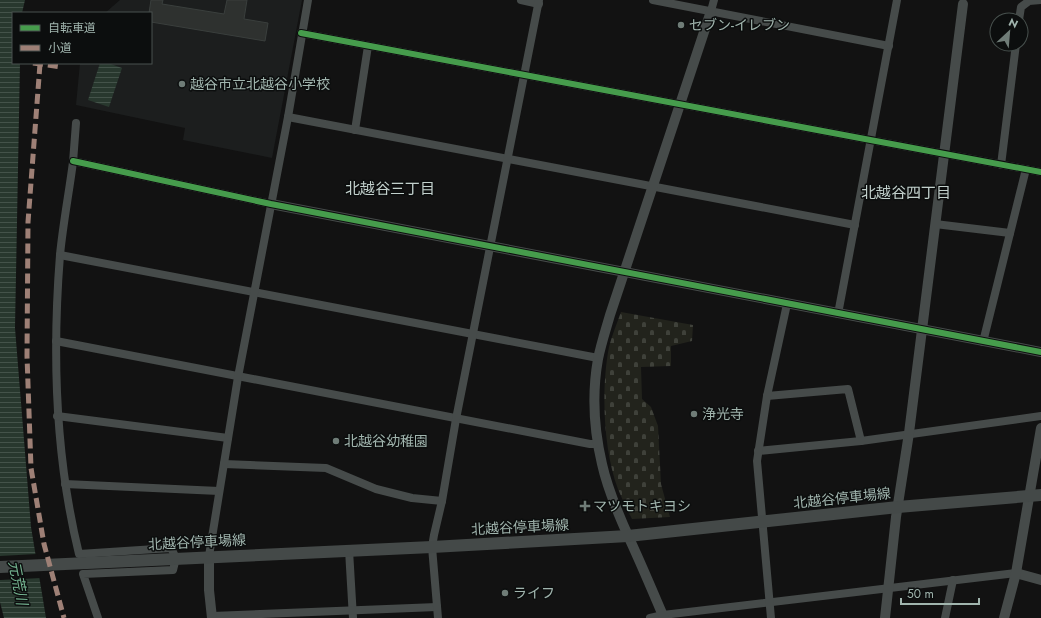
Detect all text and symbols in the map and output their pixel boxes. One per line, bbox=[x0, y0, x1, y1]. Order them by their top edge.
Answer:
legend bbox=[12, 12, 152, 64]
north arrow bbox=[989, 12, 1029, 52]
text: N bbox=[1006, 14, 1021, 32]
place label: セブン-イレブン bbox=[689, 15, 790, 35]
text: 自転車道 bbox=[48, 19, 96, 37]
marker: セブン-イレブン bbox=[676, 20, 686, 30]
text: 小道 bbox=[48, 39, 72, 57]
place label: 越谷市立北越谷小学校 bbox=[190, 74, 330, 94]
marker: 越谷市立北越谷小学校 bbox=[177, 79, 187, 89]
district label: 北越谷三丁目 bbox=[345, 178, 435, 200]
district label: 北越谷四丁目 bbox=[861, 182, 951, 204]
place label: 浄光寺 bbox=[702, 404, 744, 424]
marker: 浄光寺 bbox=[689, 409, 699, 419]
place label: 北越谷幼稚園 bbox=[344, 431, 428, 451]
marker: 北越谷幼稚園 bbox=[331, 436, 341, 446]
street label: 北越谷停車場線 bbox=[792, 483, 892, 513]
place label: マツモトキヨシ bbox=[593, 496, 691, 516]
marker: マツモトキヨシ bbox=[580, 501, 590, 511]
street label: 北越谷停車場線 bbox=[471, 514, 569, 540]
street label: 北越谷停車場線 bbox=[148, 529, 246, 555]
water label: 元荒川 bbox=[3, 559, 33, 609]
scale bar bbox=[901, 580, 979, 606]
place label: ライフ bbox=[513, 583, 555, 603]
text: 50 m bbox=[907, 585, 934, 603]
marker: ライフ bbox=[500, 588, 510, 598]

